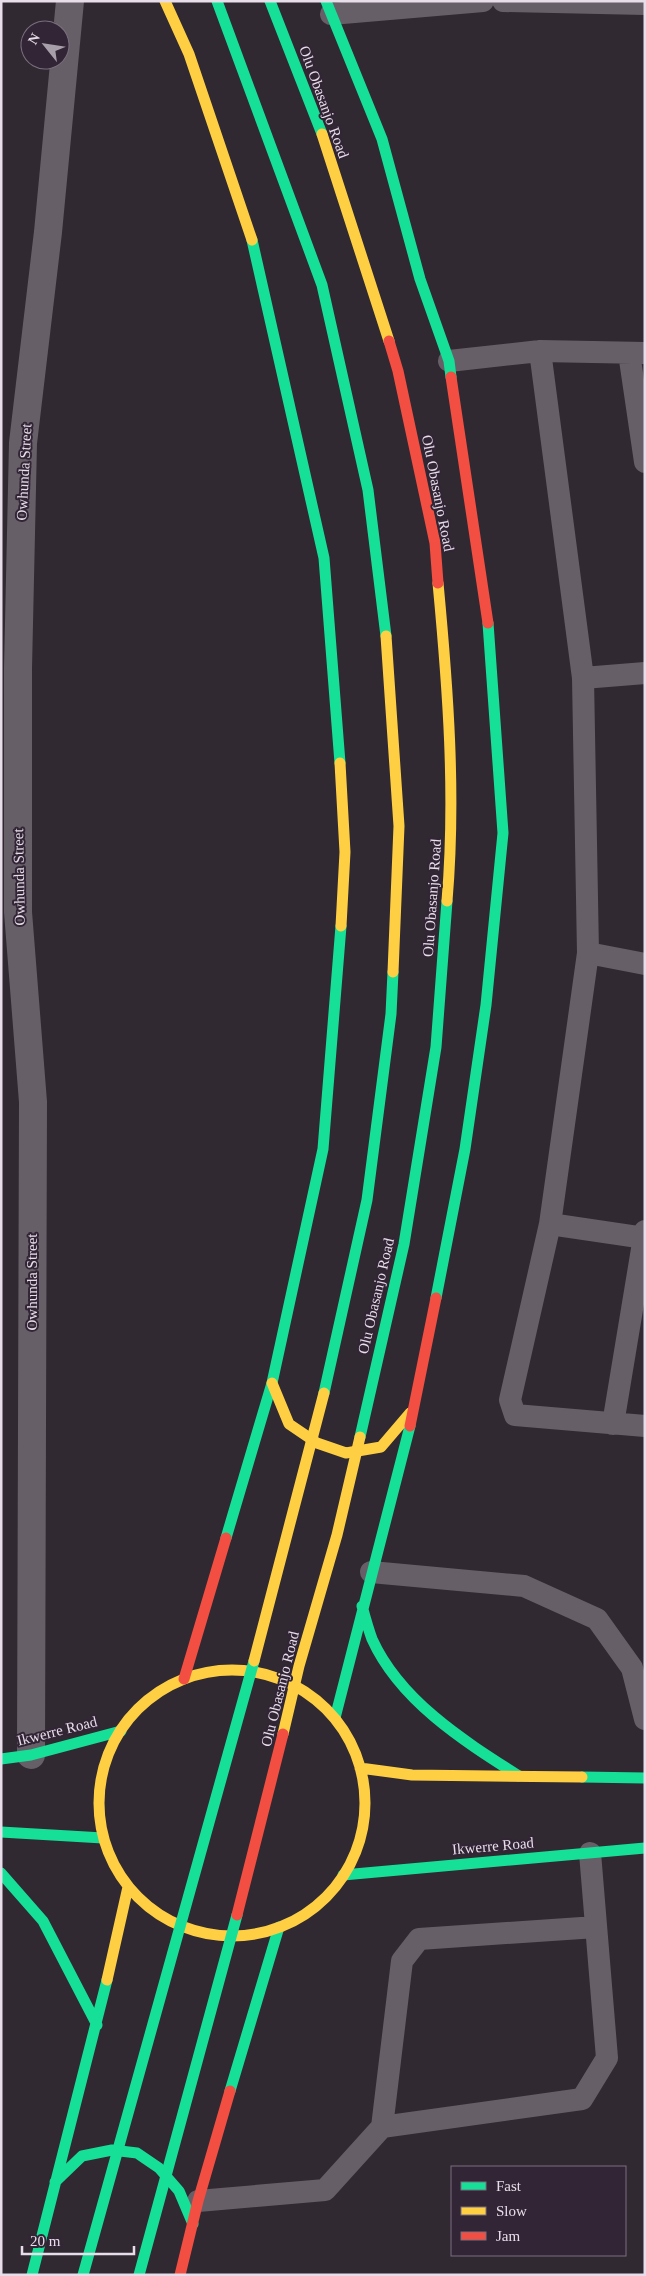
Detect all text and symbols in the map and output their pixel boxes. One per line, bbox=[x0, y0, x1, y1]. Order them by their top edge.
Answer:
north arrow bbox=[20, 20, 70, 70]
text: N bbox=[25, 31, 43, 47]
street label: Olu Obasanjo Road bbox=[296, 44, 352, 161]
street label: Owhunda Street bbox=[13, 422, 35, 521]
street label: Olu Obasanjo Road bbox=[419, 433, 457, 553]
street label: Owhunda Street bbox=[10, 828, 28, 926]
street label: Olu Obasanjo Road bbox=[420, 838, 444, 958]
street label: Owhunda Street bbox=[24, 1233, 40, 1331]
street label: Olu Obasanjo Road bbox=[355, 1236, 397, 1355]
street label: Olu Obasanjo Road bbox=[258, 1629, 302, 1748]
street label: Ikwerre Road bbox=[15, 1713, 99, 1749]
street label: Ikwerre Road bbox=[451, 1834, 535, 1858]
legend bbox=[451, 2166, 626, 2256]
text: Fast bbox=[496, 2178, 522, 2194]
text: Slow bbox=[496, 2203, 527, 2219]
scale bar bbox=[22, 2224, 135, 2256]
text: Jam bbox=[496, 2228, 520, 2244]
text: 20 m bbox=[30, 2233, 61, 2249]

